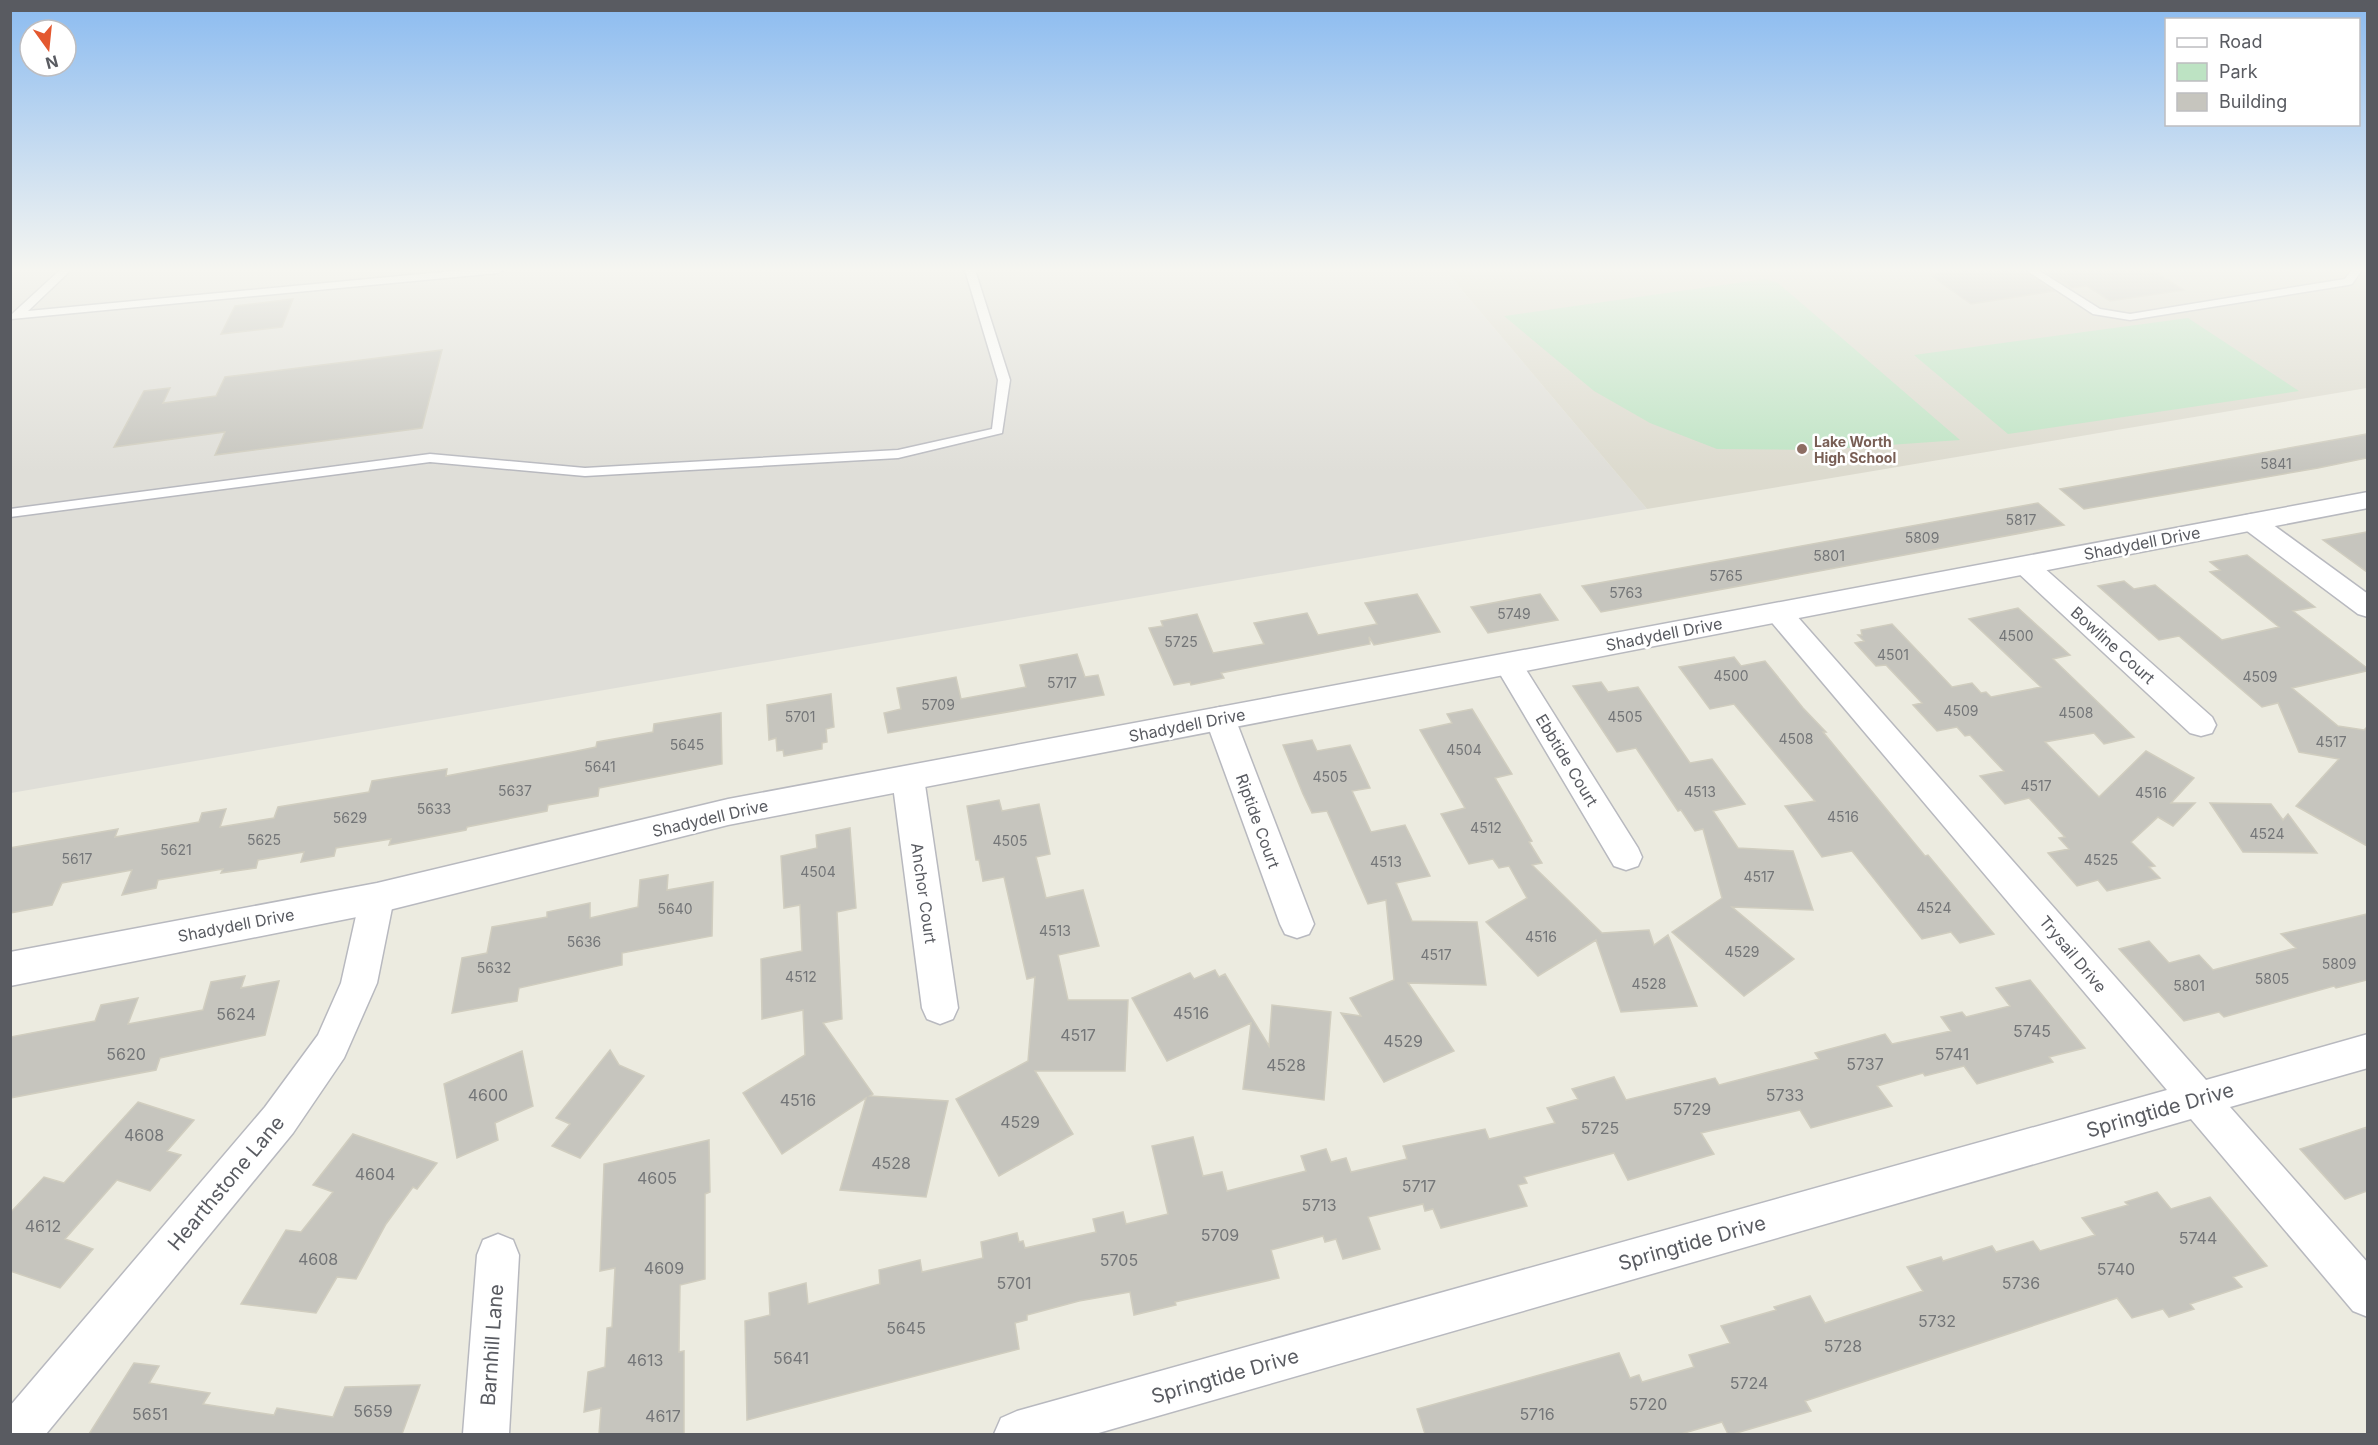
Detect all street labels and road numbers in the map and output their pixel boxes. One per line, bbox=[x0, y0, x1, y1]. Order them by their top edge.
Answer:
street label: Shadydell Drive bbox=[2082, 522, 2202, 564]
street label: Bowline Court bbox=[2067, 602, 2159, 688]
street label: Shadydell Drive bbox=[1604, 613, 1724, 655]
street label: Shadydell Drive bbox=[1127, 704, 1247, 746]
street label: Ebbtide Court bbox=[1532, 710, 1602, 810]
street label: Riptide Court bbox=[1232, 771, 1284, 871]
street label: Shadydell Drive bbox=[650, 795, 770, 841]
street label: Anchor Court bbox=[907, 841, 941, 945]
street label: Shadydell Drive bbox=[176, 904, 296, 946]
street label: Trysail Drive bbox=[2035, 912, 2111, 996]
street label: Springtide Drive bbox=[2083, 1077, 2237, 1143]
street label: Hearthstone Lane bbox=[163, 1111, 289, 1255]
street label: Springtide Drive bbox=[1615, 1210, 1769, 1276]
street label: Barnhill Lane bbox=[476, 1283, 508, 1407]
street label: Springtide Drive bbox=[1148, 1343, 1302, 1409]

